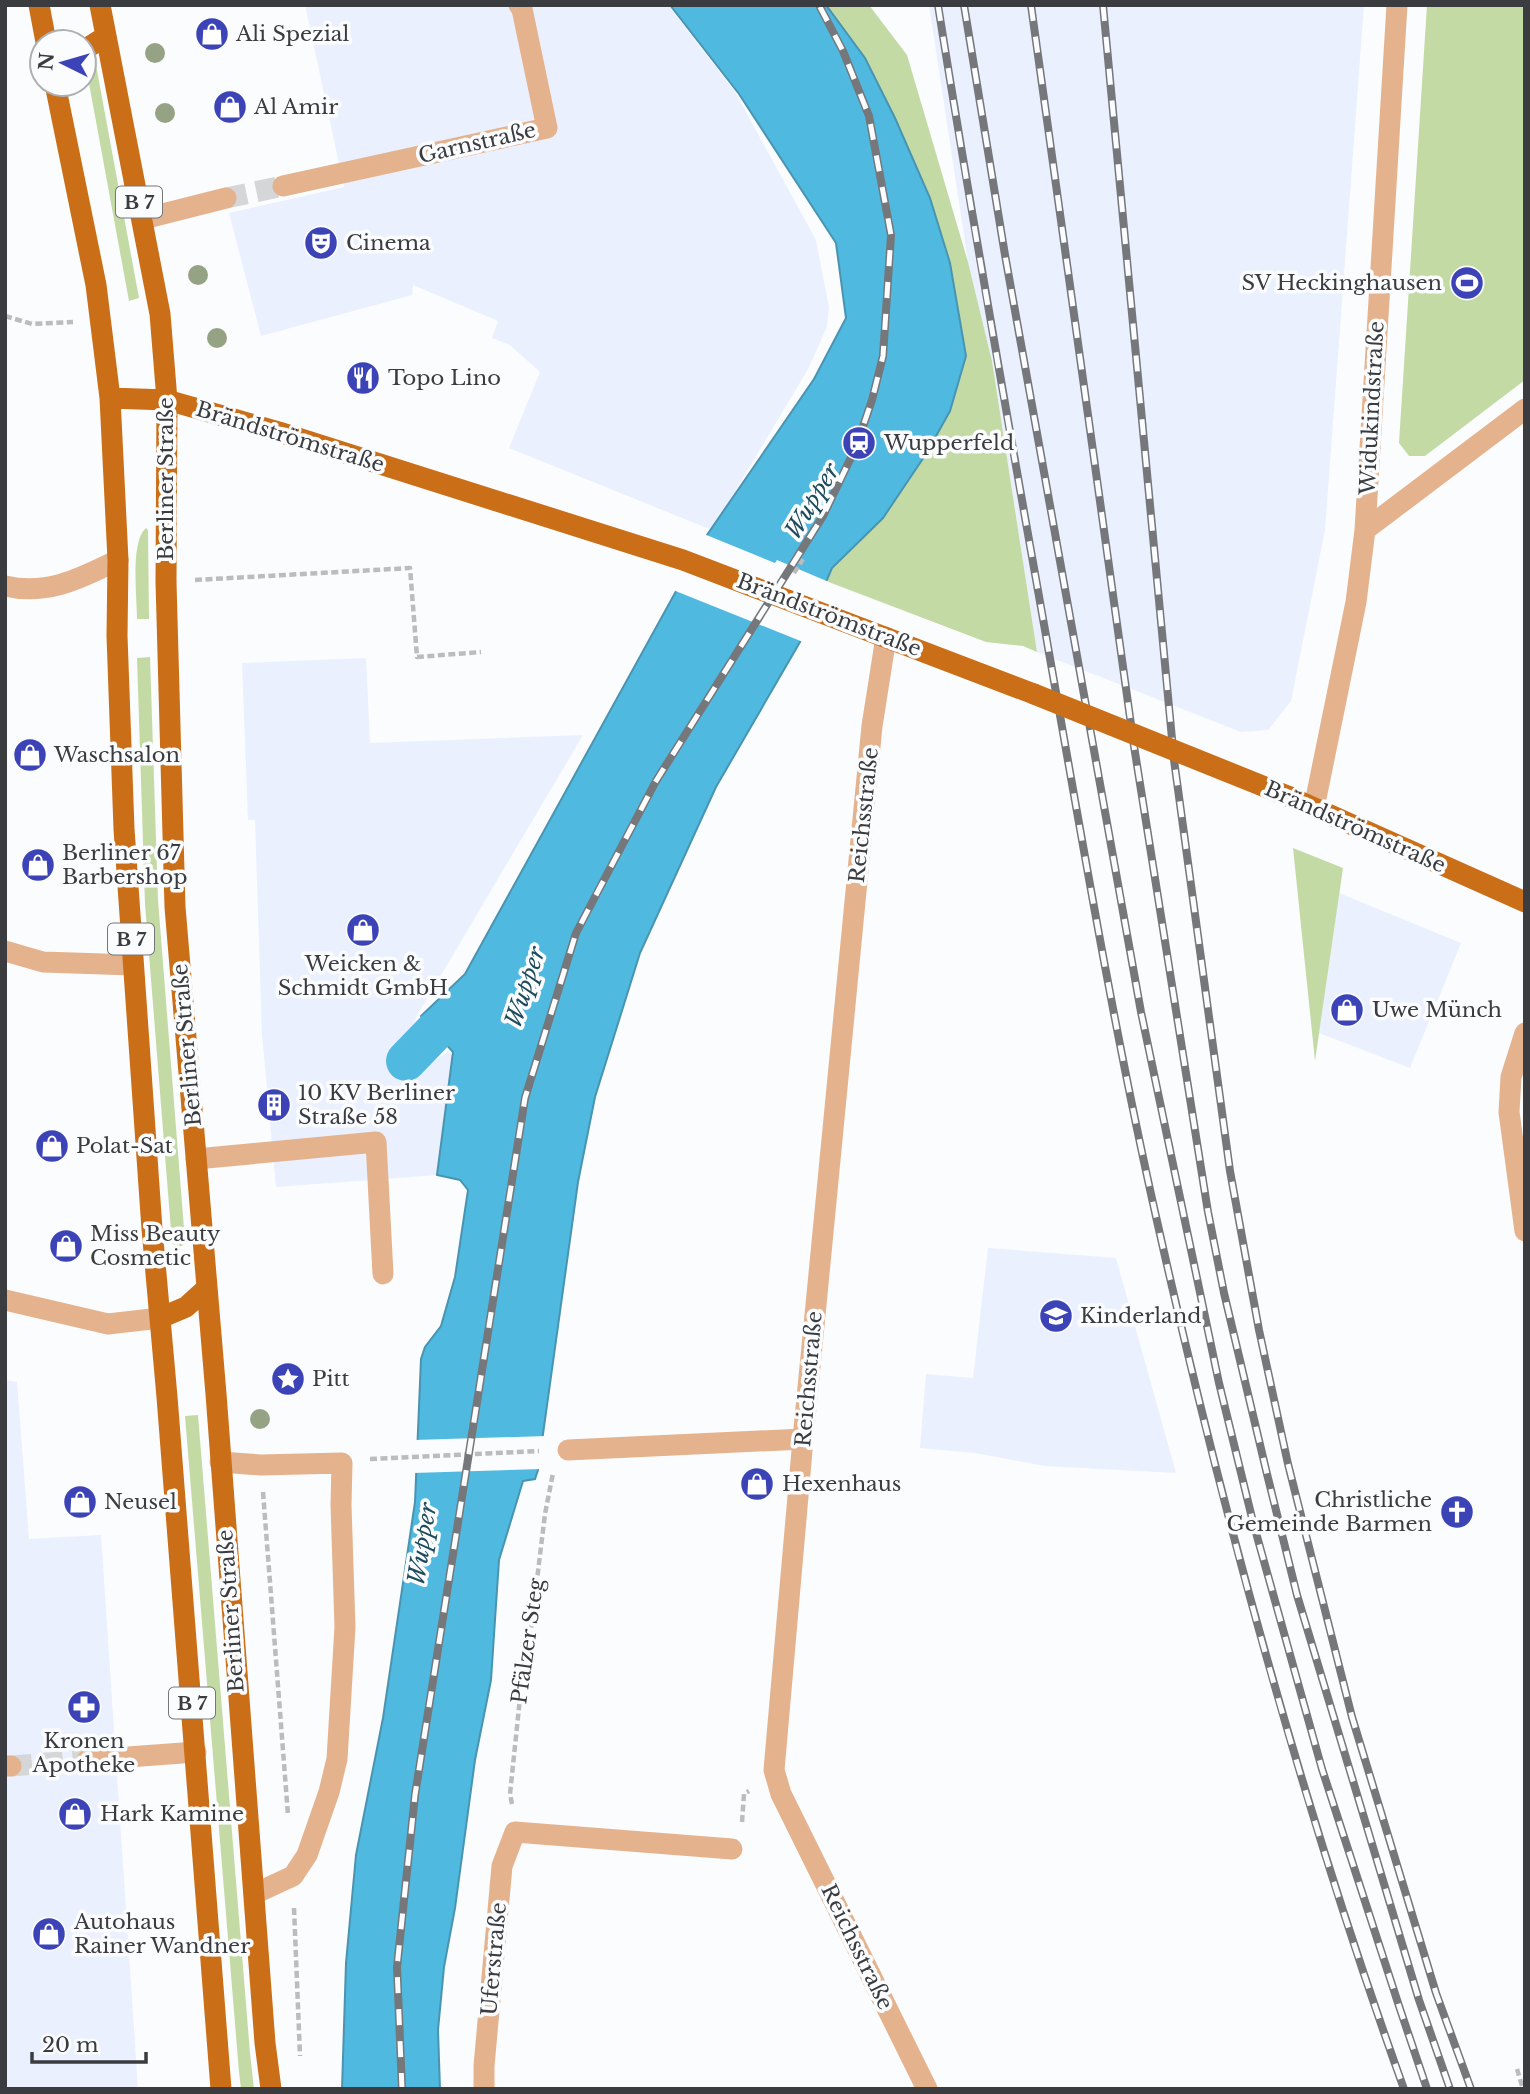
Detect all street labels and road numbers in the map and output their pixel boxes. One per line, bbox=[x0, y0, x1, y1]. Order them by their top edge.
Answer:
street label: Garnstraße bbox=[416, 117, 538, 169]
road number: B 7 bbox=[116, 186, 162, 218]
street label: Widukindstraße bbox=[1354, 320, 1390, 497]
street label: Brändströmstraße bbox=[193, 396, 387, 478]
street label: Berliner Straße bbox=[153, 397, 179, 561]
street label: Brändströmstraße bbox=[733, 568, 925, 662]
street label: Reichsstraße bbox=[844, 746, 884, 884]
street label: Brändströmstraße bbox=[1260, 775, 1450, 879]
road number: B 7 bbox=[108, 923, 154, 954]
street label: Berliner Straße bbox=[167, 962, 207, 1128]
street label: Reichsstraße bbox=[790, 1310, 828, 1448]
street label: Berliner Straße bbox=[212, 1529, 250, 1693]
street label: Pfälzer Steg bbox=[506, 1576, 550, 1706]
road number: B 7 bbox=[169, 1688, 215, 1718]
street label: Reichsstraße bbox=[815, 1880, 899, 2014]
street label: Uferstraße bbox=[476, 1901, 512, 2017]

